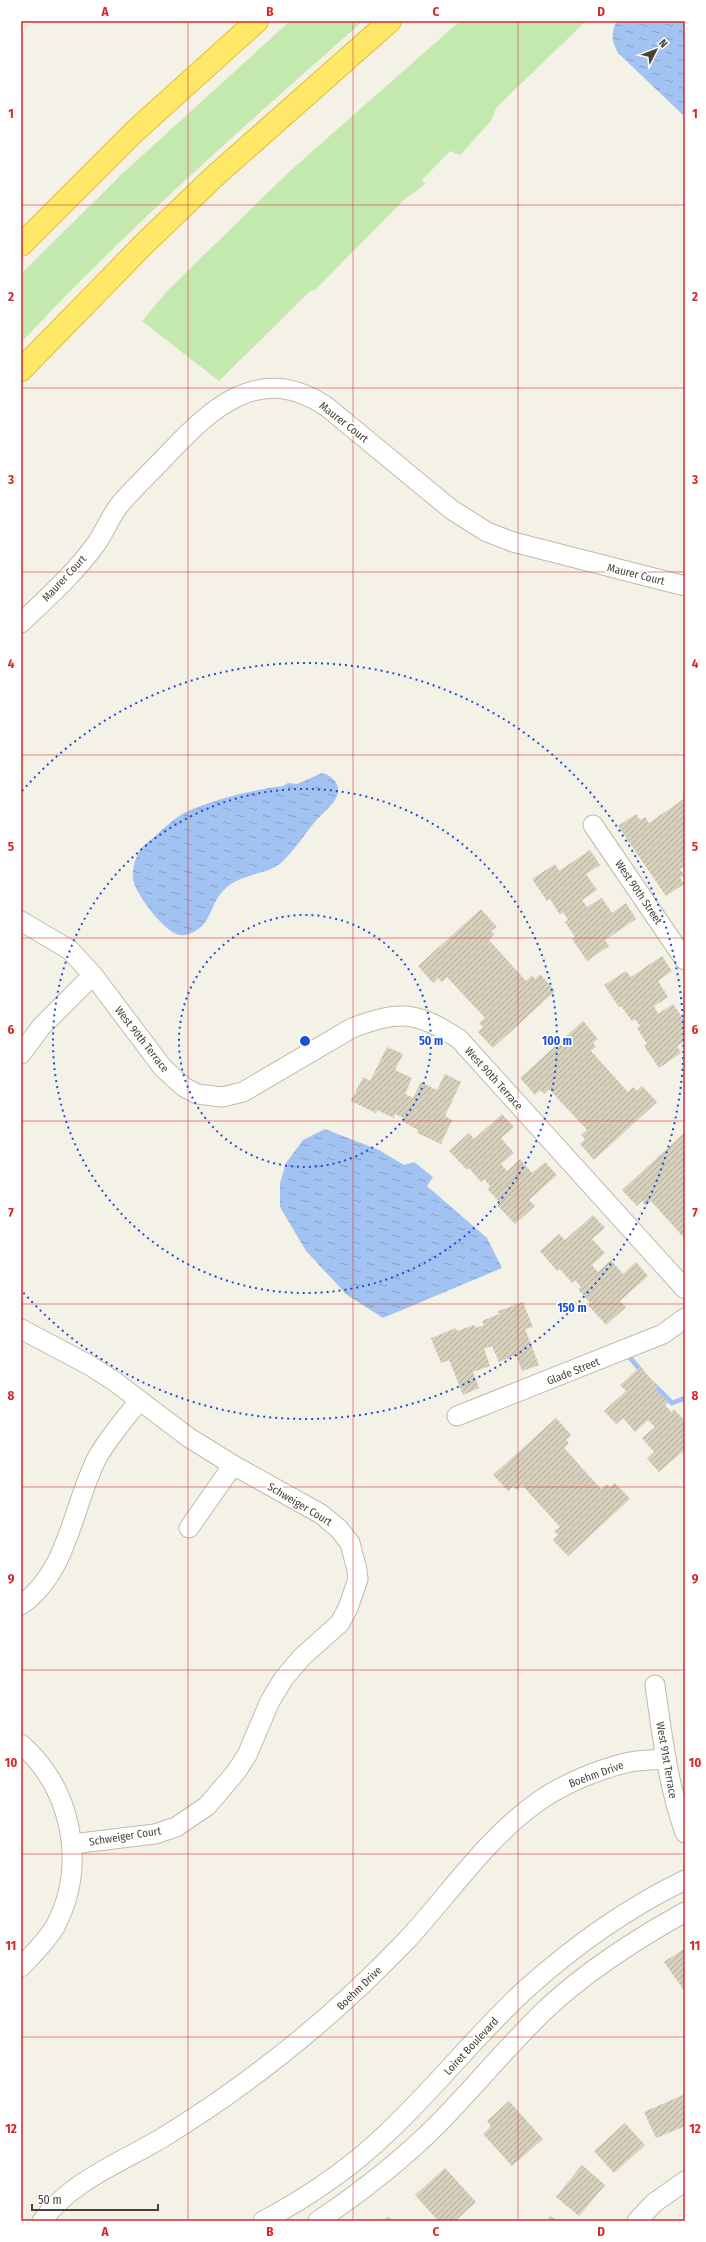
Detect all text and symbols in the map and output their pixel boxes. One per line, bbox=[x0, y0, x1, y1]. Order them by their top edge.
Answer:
text: A bbox=[100, 4, 109, 19]
text: B bbox=[266, 4, 274, 19]
text: C bbox=[433, 4, 440, 19]
text: D bbox=[597, 4, 605, 19]
north arrow bbox=[636, 30, 676, 70]
text: N bbox=[656, 37, 670, 50]
text: 1 bbox=[8, 106, 14, 121]
text: 1 bbox=[692, 106, 698, 121]
text: 2 bbox=[7, 289, 14, 304]
text: 2 bbox=[691, 289, 698, 304]
street label: Maurer Court bbox=[317, 399, 371, 446]
text: 3 bbox=[7, 472, 14, 487]
text: 3 bbox=[691, 472, 698, 487]
street label: Maurer Court bbox=[40, 552, 89, 604]
street label: Maurer Court bbox=[606, 561, 666, 588]
text: 4 bbox=[8, 656, 15, 671]
text: 4 bbox=[692, 656, 699, 671]
text: 5 bbox=[8, 839, 14, 854]
text: 5 bbox=[692, 839, 698, 854]
street label: West 90th Street bbox=[612, 858, 665, 927]
street label: West 90th Terrace bbox=[112, 1004, 171, 1075]
text: 6 bbox=[8, 1022, 15, 1037]
text: 6 bbox=[692, 1022, 699, 1037]
centre of rings bbox=[298, 1034, 312, 1048]
text: 50 m bbox=[419, 1034, 443, 1048]
text: 100 m bbox=[542, 1034, 572, 1048]
street label: West 90th Terrace bbox=[462, 1044, 525, 1112]
text: 7 bbox=[8, 1205, 14, 1220]
text: 7 bbox=[692, 1205, 698, 1220]
text: 150 m bbox=[557, 1301, 587, 1315]
street label: Glade Street bbox=[545, 1355, 602, 1388]
text: 8 bbox=[8, 1388, 15, 1403]
text: 8 bbox=[692, 1388, 699, 1403]
street label: Schweiger Court bbox=[265, 1480, 335, 1529]
text: 9 bbox=[8, 1571, 15, 1586]
text: 9 bbox=[692, 1571, 699, 1586]
street label: West 91st Terrace bbox=[653, 1721, 680, 1799]
text: 10 bbox=[5, 1755, 17, 1770]
text: 10 bbox=[689, 1755, 701, 1770]
street label: Boehm Drive bbox=[567, 1759, 625, 1790]
street label: Schweiger Court bbox=[88, 1824, 162, 1849]
text: 11 bbox=[6, 1938, 16, 1953]
text: 11 bbox=[690, 1938, 700, 1953]
street label: Boehm Drive bbox=[334, 1964, 384, 2013]
street label: Loiret Boulevard bbox=[441, 2015, 501, 2078]
text: 12 bbox=[5, 2121, 17, 2136]
text: 12 bbox=[689, 2121, 701, 2136]
scale bar bbox=[32, 2186, 158, 2212]
text: 50 m bbox=[38, 2193, 62, 2207]
text: A bbox=[100, 2224, 109, 2239]
text: B bbox=[266, 2224, 274, 2239]
text: C bbox=[433, 2224, 440, 2239]
text: D bbox=[597, 2224, 605, 2239]

